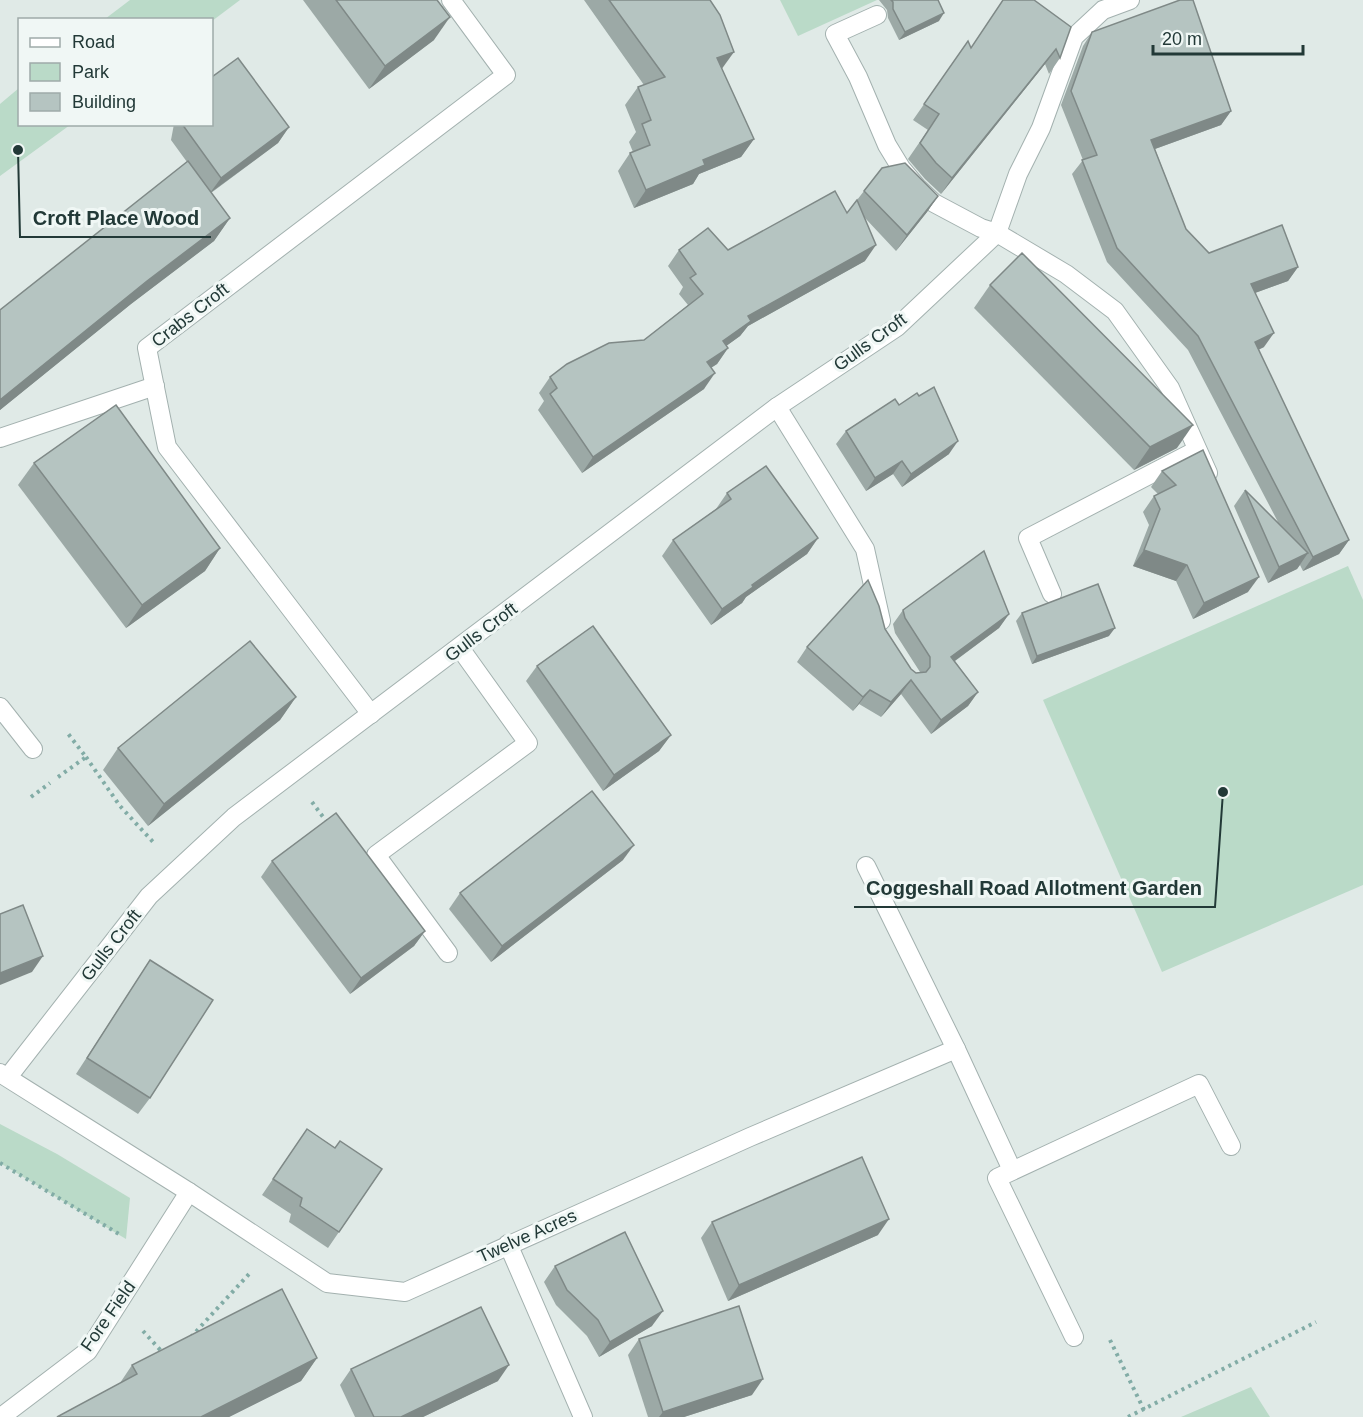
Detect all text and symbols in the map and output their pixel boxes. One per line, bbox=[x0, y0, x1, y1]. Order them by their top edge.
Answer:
legend bbox=[18, 18, 213, 126]
scale bar bbox=[1153, 18, 1303, 56]
text: 20 m bbox=[1162, 29, 1202, 49]
text: Road bbox=[72, 32, 115, 52]
text: Park bbox=[72, 62, 110, 82]
text: Building bbox=[72, 92, 136, 112]
callout: Croft Place Wood bbox=[20, 199, 211, 237]
text: Croft Place Wood bbox=[33, 207, 199, 229]
street label: Crabs Croft bbox=[148, 279, 232, 351]
street label: Gulls Croft bbox=[830, 309, 910, 375]
street label: Gulls Croft bbox=[441, 598, 521, 666]
callout: Coggeshall Road Allotment Garden bbox=[854, 869, 1215, 907]
text: Coggeshall Road Allotment Garden bbox=[866, 877, 1202, 899]
street label: Gulls Croft bbox=[77, 905, 145, 985]
street label: Twelve Acres bbox=[474, 1205, 580, 1267]
street label: Fore Field bbox=[77, 1277, 139, 1355]

